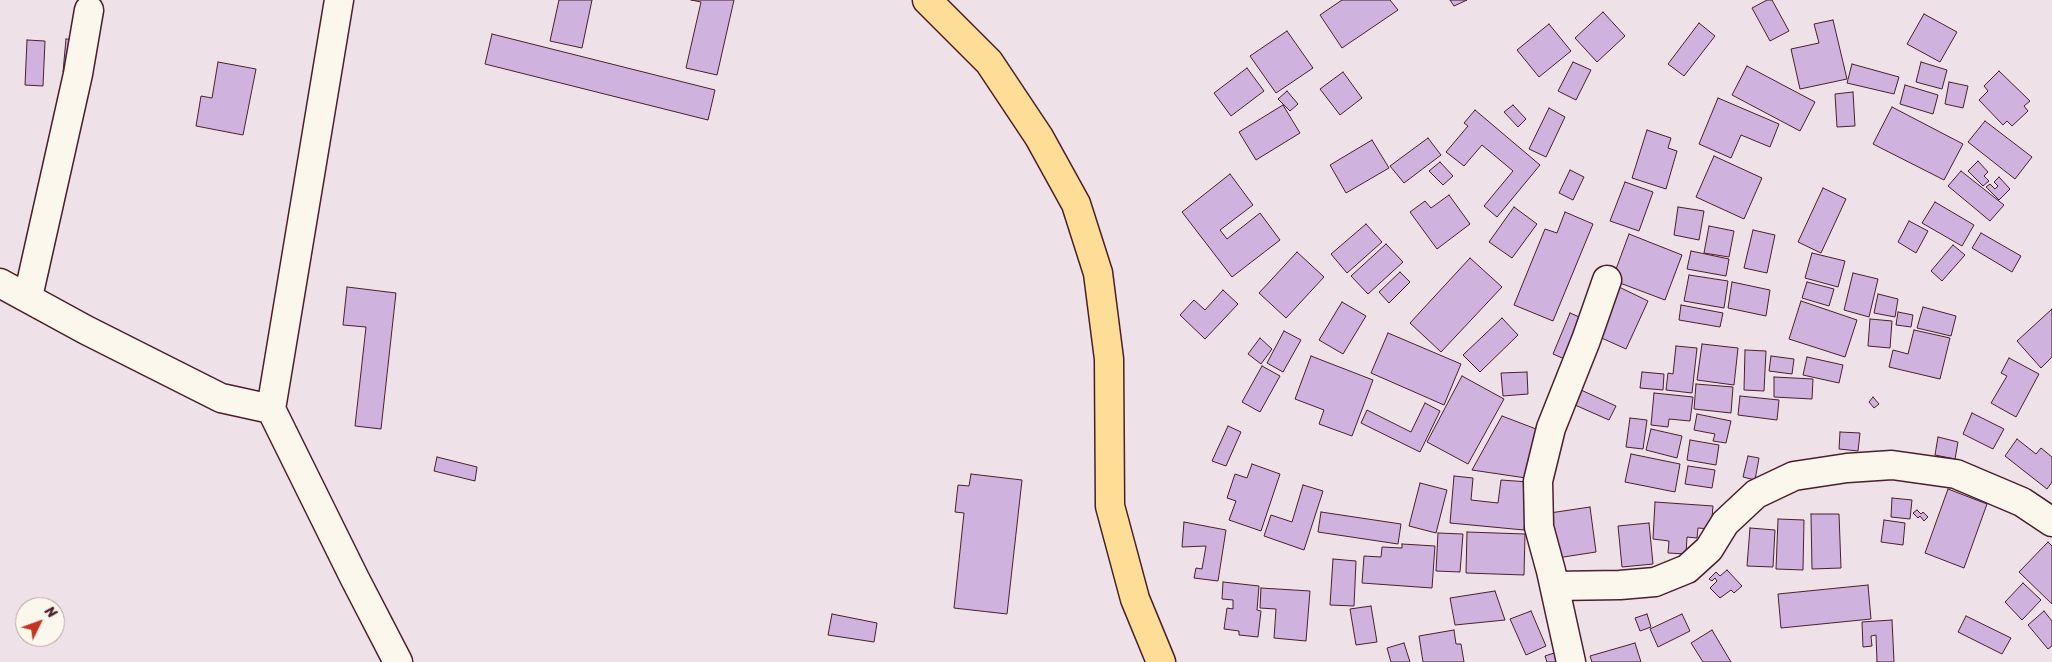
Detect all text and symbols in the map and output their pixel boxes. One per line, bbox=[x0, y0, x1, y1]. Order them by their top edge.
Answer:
north arrow bbox=[15, 597, 65, 647]
text: N bbox=[38, 600, 63, 624]

